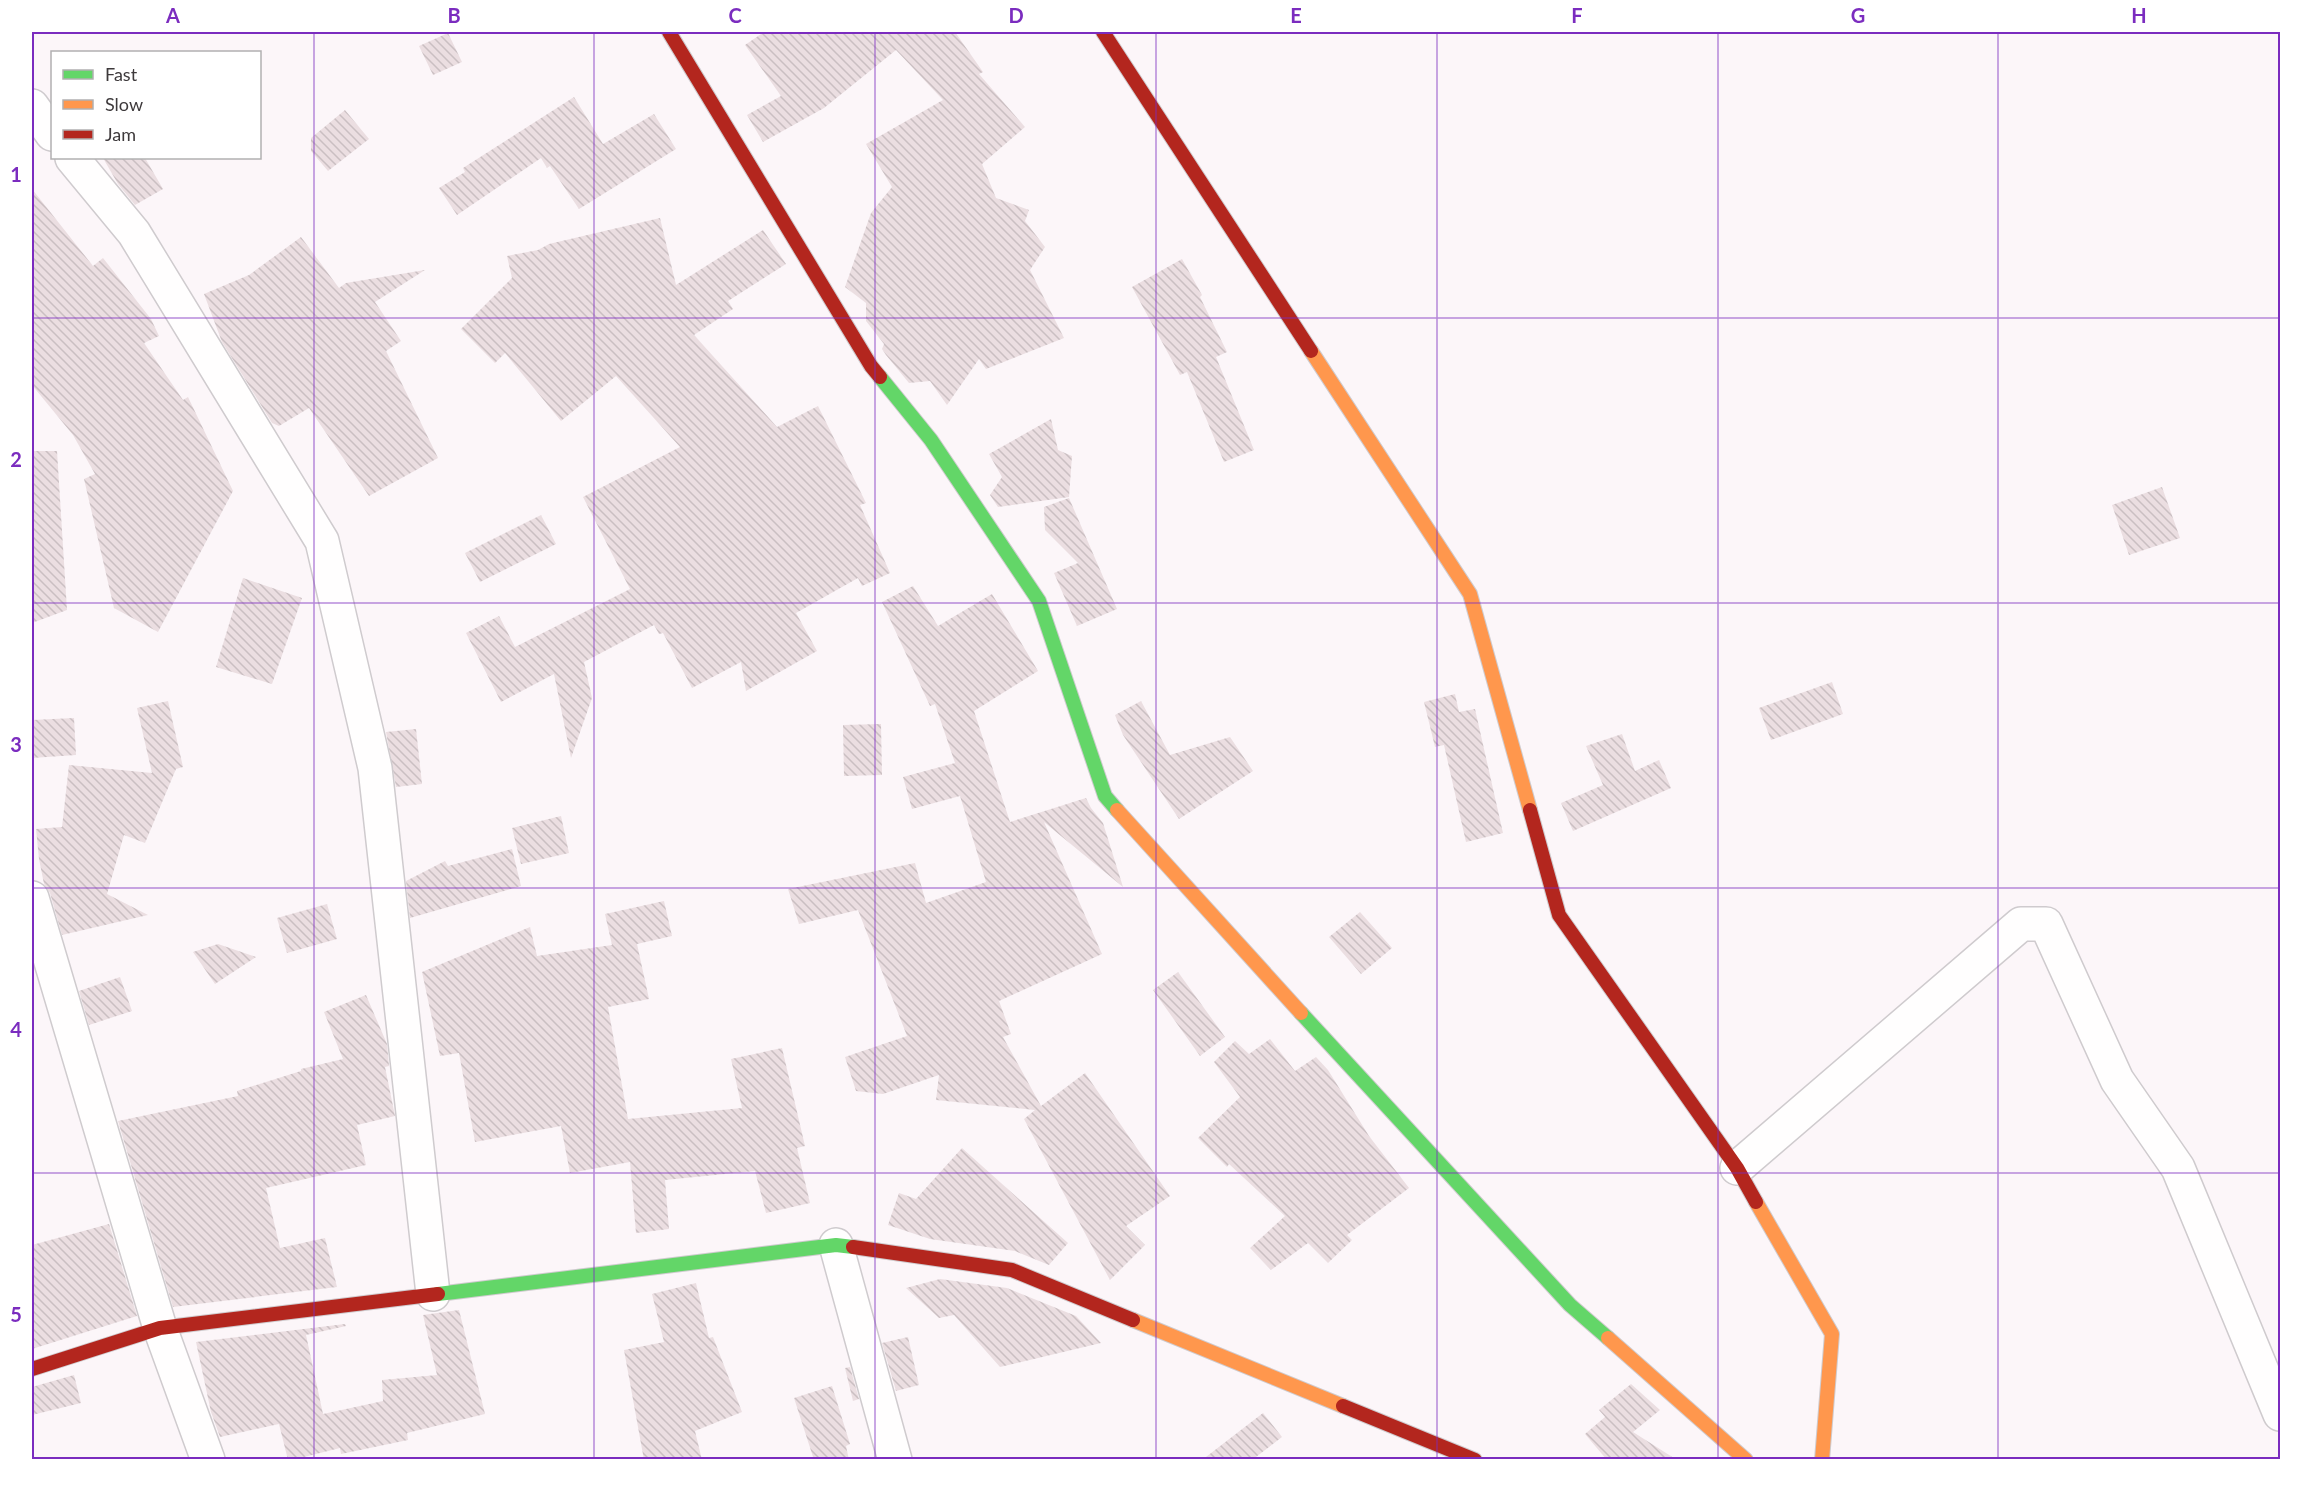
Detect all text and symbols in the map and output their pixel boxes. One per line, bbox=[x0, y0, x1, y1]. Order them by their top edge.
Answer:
text: A bbox=[165, 3, 180, 27]
text: B bbox=[447, 3, 461, 27]
text: C bbox=[728, 3, 742, 27]
text: D bbox=[1008, 3, 1024, 27]
text: E bbox=[1290, 3, 1302, 27]
text: F bbox=[1571, 3, 1583, 27]
text: G bbox=[1851, 3, 1865, 27]
text: H bbox=[2131, 3, 2147, 27]
legend bbox=[51, 51, 261, 159]
text: Fast bbox=[105, 63, 138, 85]
text: Slow bbox=[105, 93, 143, 115]
text: Jam bbox=[105, 123, 136, 145]
text: 1 bbox=[10, 162, 22, 186]
text: 2 bbox=[10, 447, 22, 471]
text: 3 bbox=[10, 732, 22, 756]
text: 4 bbox=[10, 1017, 22, 1041]
text: 5 bbox=[10, 1302, 22, 1326]

